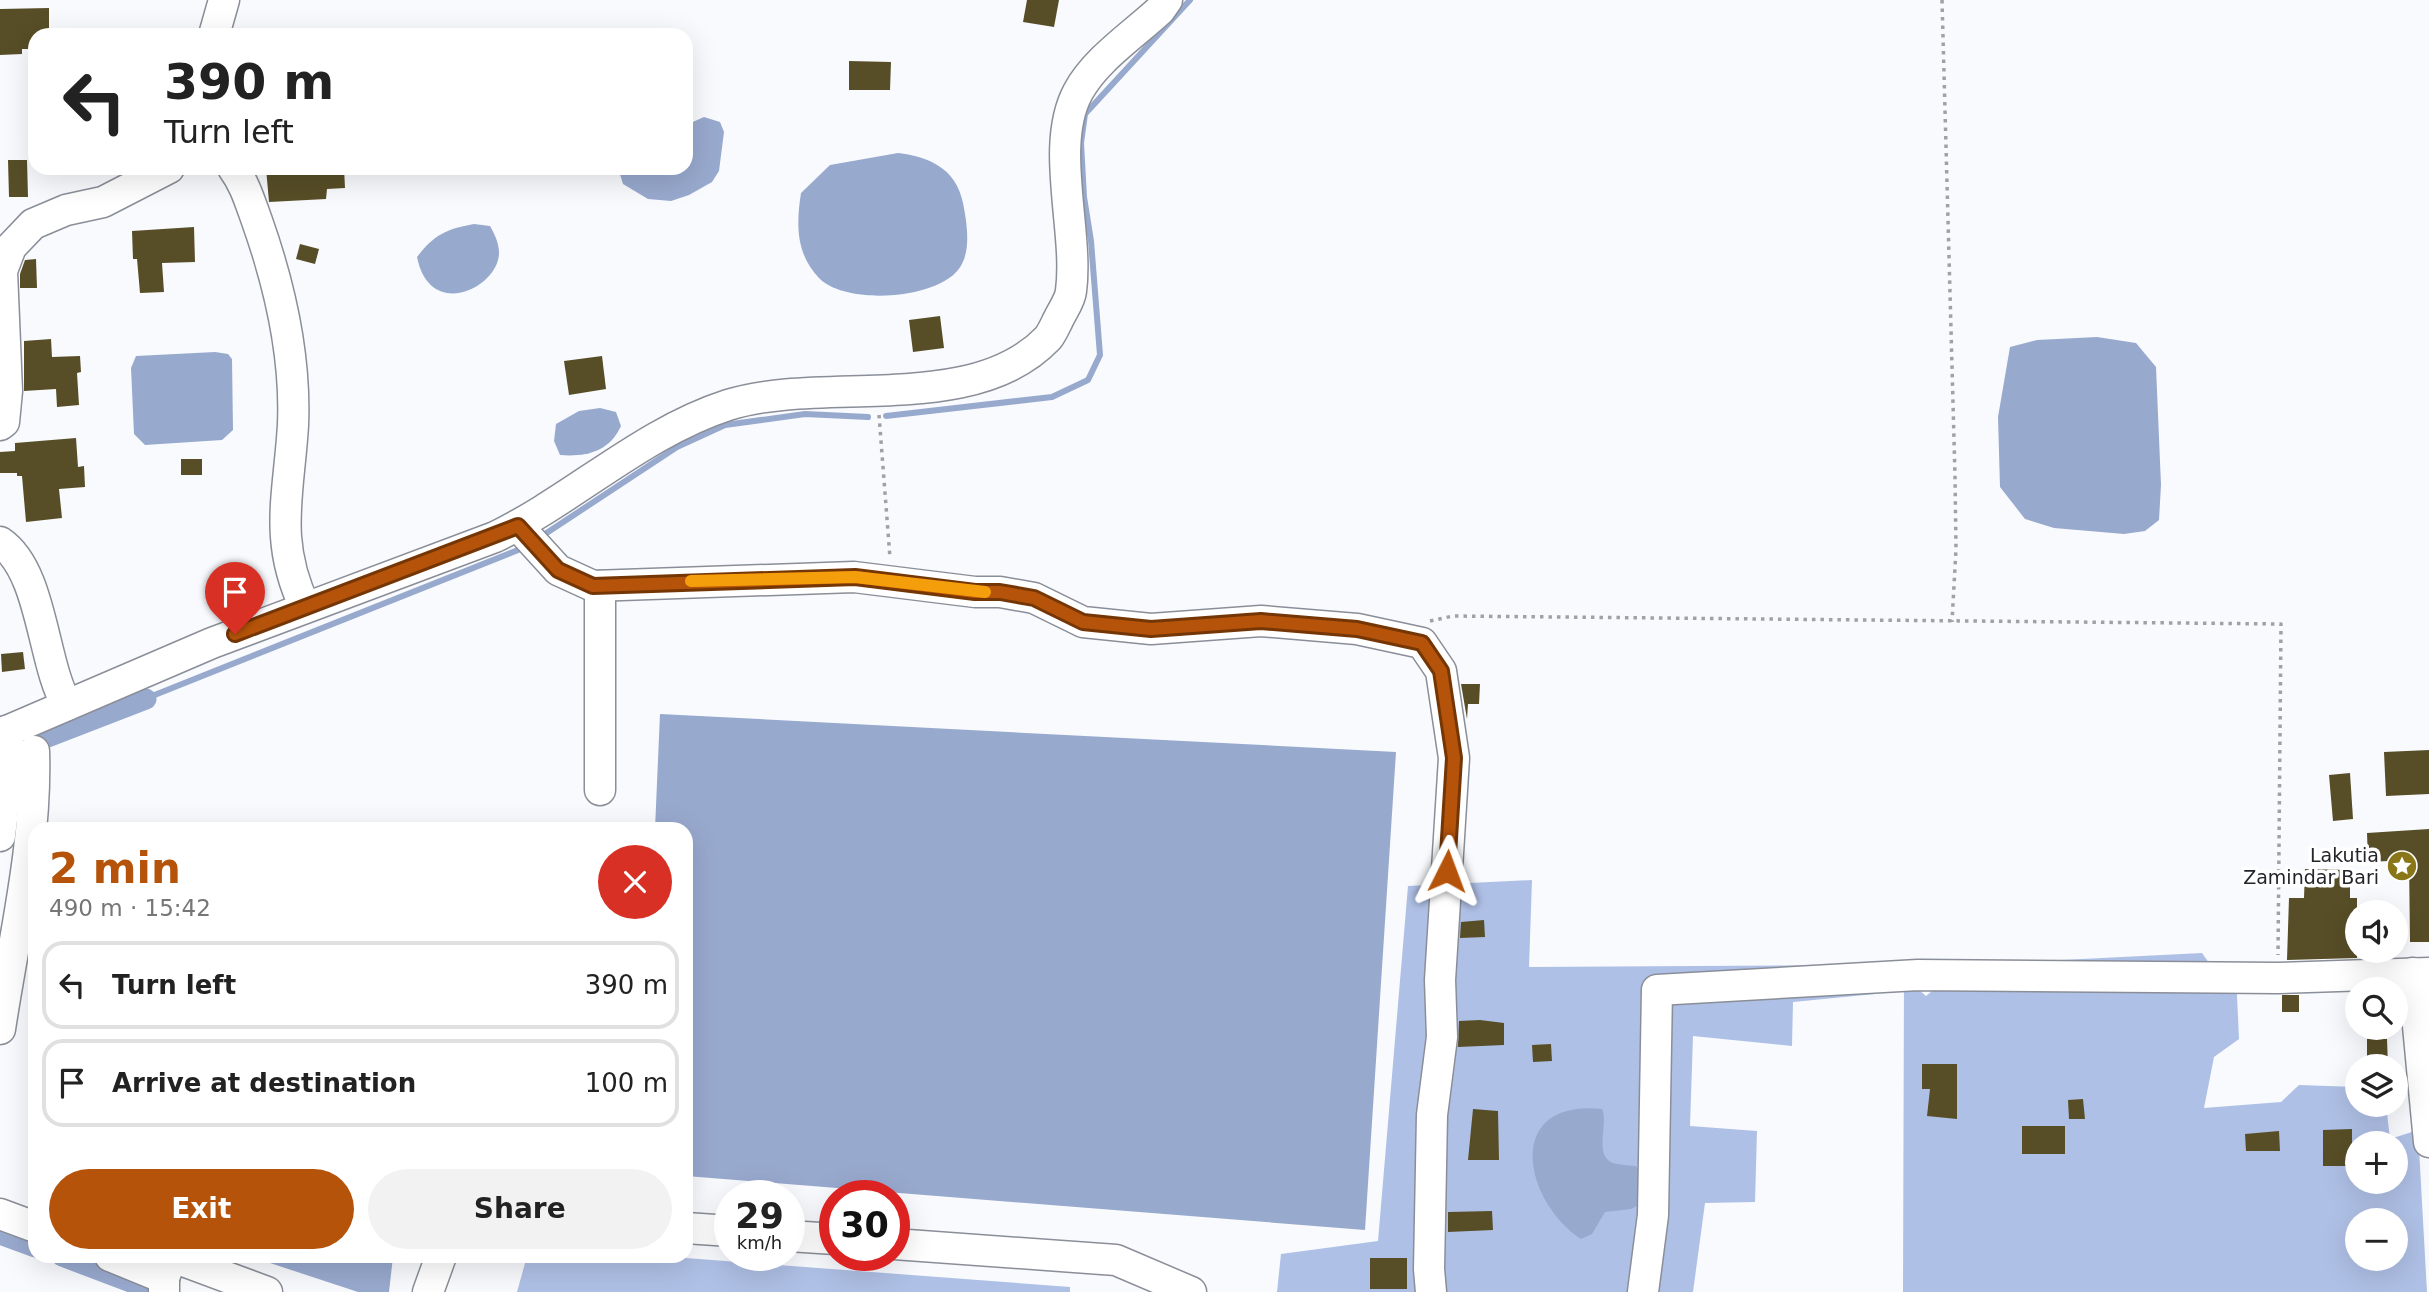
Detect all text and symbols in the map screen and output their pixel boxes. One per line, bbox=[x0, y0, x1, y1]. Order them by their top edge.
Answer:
text: 390 m bbox=[164, 54, 334, 111]
icon: left bbox=[49, 56, 140, 147]
text: Turn left bbox=[164, 113, 294, 151]
pin bbox=[205, 562, 265, 634]
icon: arrive bbox=[216, 573, 254, 611]
position arrow bbox=[1410, 834, 1484, 908]
text: 2 min bbox=[49, 844, 181, 893]
place label: Lakutia Zamindar Bari bbox=[2243, 844, 2379, 888]
button: close bbox=[598, 845, 672, 919]
place icon: Lakutia Zamindar Bari bbox=[2385, 849, 2419, 883]
text: 490 m · 15:42 bbox=[49, 895, 211, 921]
map controls bbox=[2345, 900, 2408, 1271]
button: sound bbox=[2345, 900, 2408, 963]
icon: left bbox=[53, 966, 91, 1004]
text: Turn left bbox=[112, 970, 236, 1000]
text: 390 m bbox=[585, 970, 668, 1000]
button: search bbox=[2345, 977, 2408, 1040]
button: layers bbox=[2345, 1054, 2408, 1117]
icon: arrive bbox=[53, 1064, 91, 1102]
text: Arrive at destination bbox=[112, 1068, 416, 1098]
text: 100 m bbox=[585, 1068, 668, 1098]
button: + bbox=[2345, 1131, 2408, 1194]
button: Exit bbox=[49, 1169, 354, 1249]
button: Share bbox=[368, 1169, 672, 1249]
speed limit sign: 30 bbox=[819, 1180, 910, 1271]
text: 29 bbox=[735, 1196, 784, 1236]
button: − bbox=[2345, 1208, 2408, 1271]
text: km/h bbox=[737, 1232, 782, 1253]

